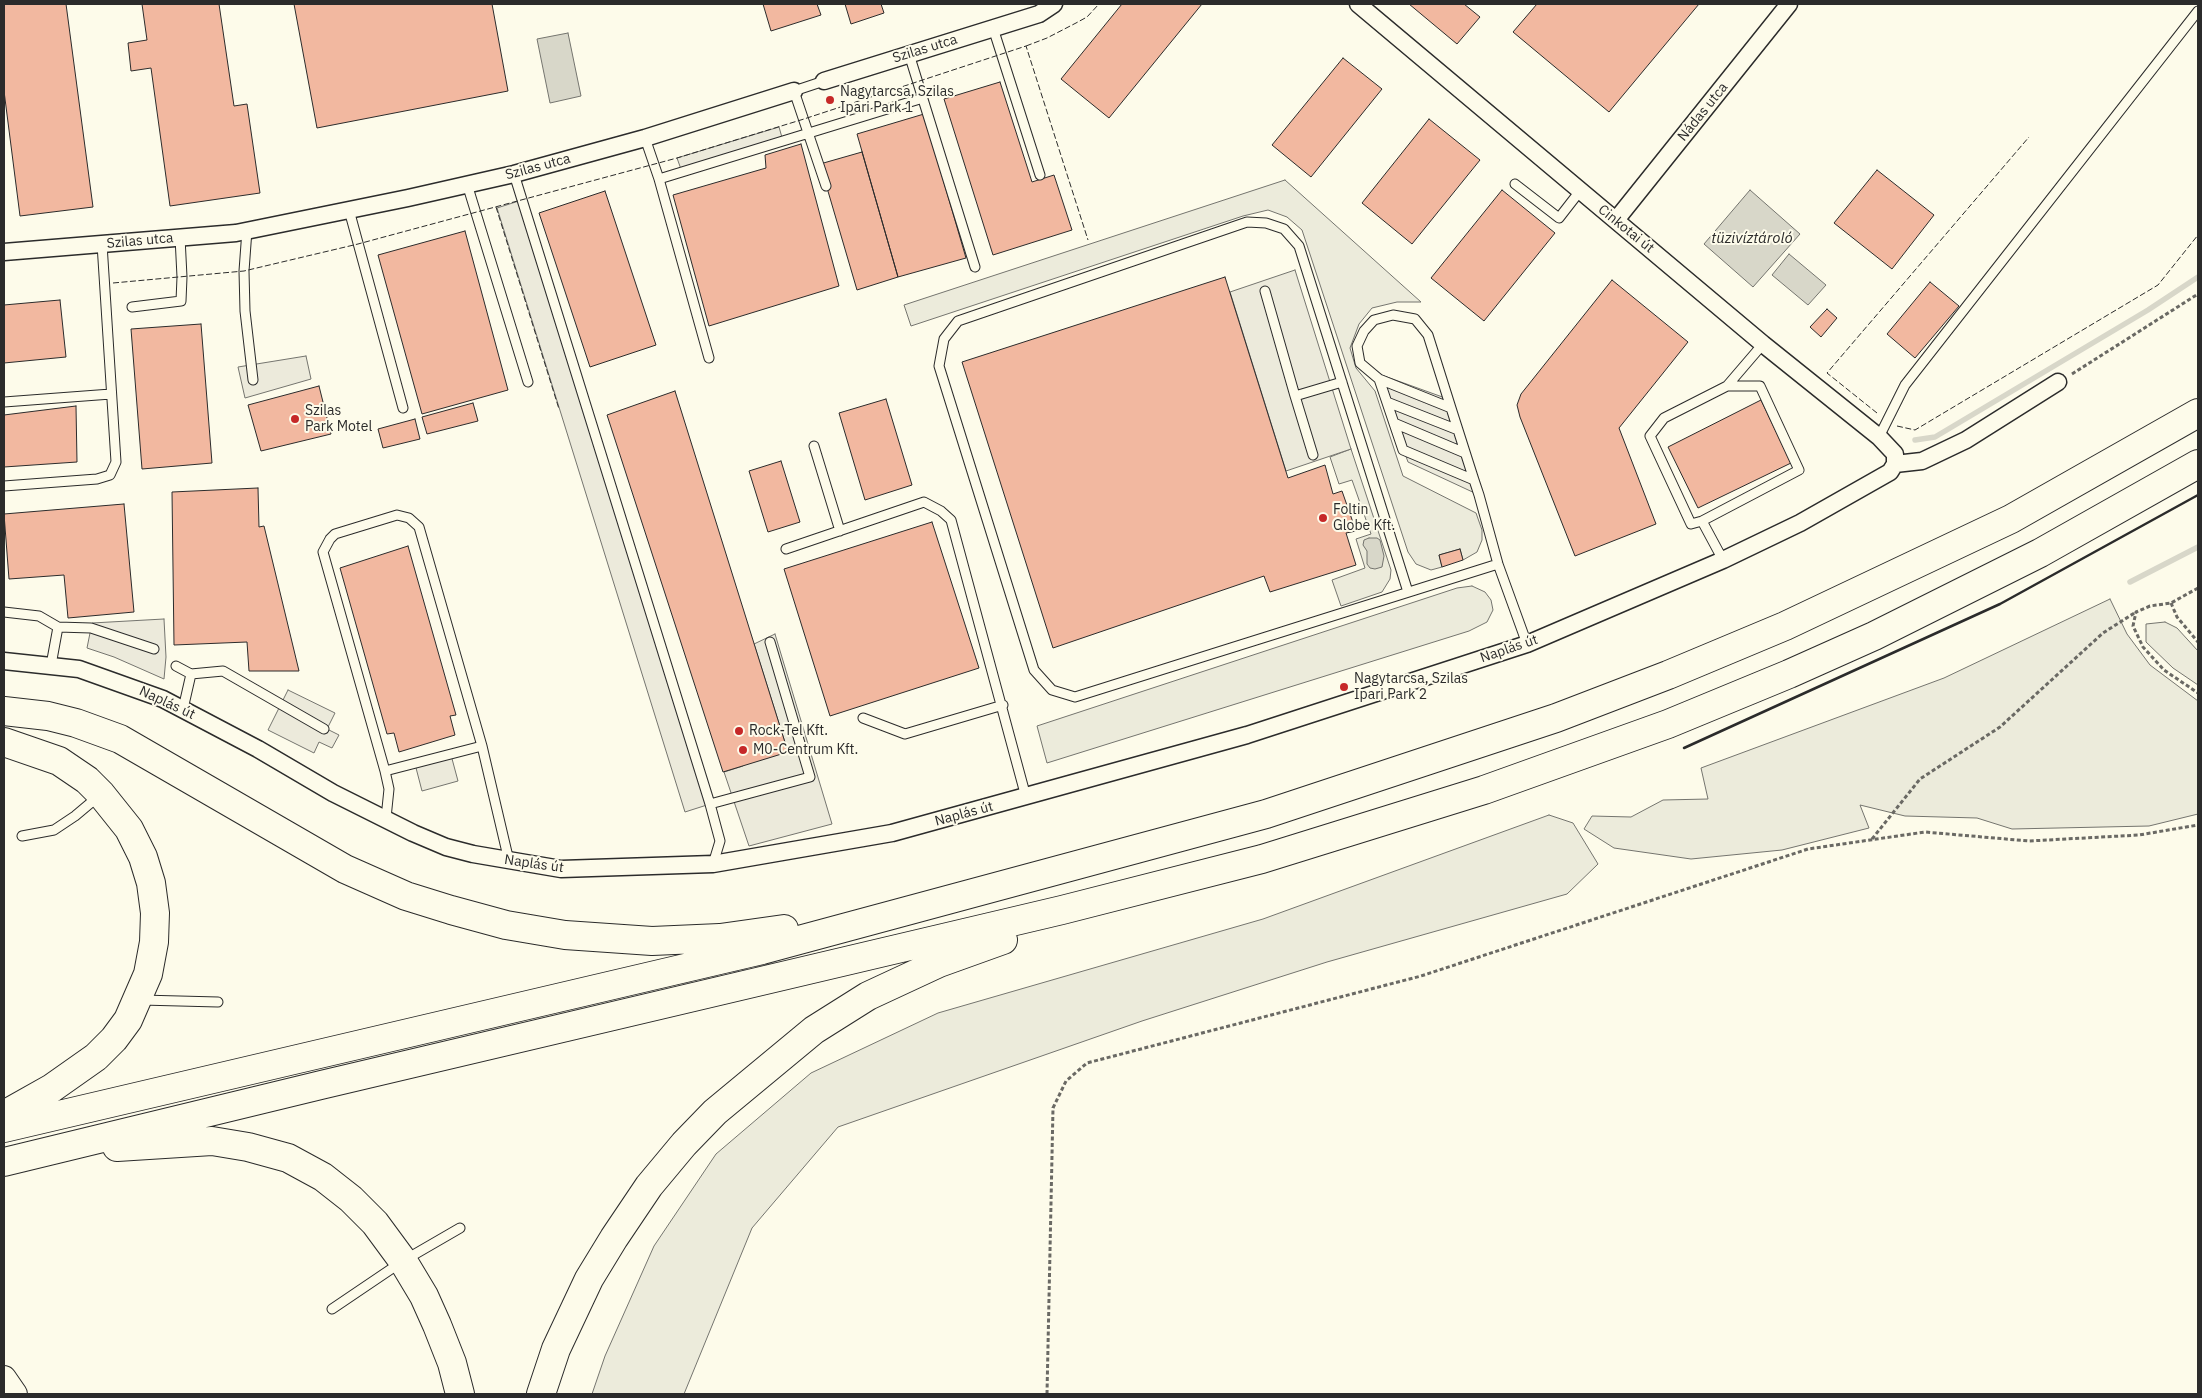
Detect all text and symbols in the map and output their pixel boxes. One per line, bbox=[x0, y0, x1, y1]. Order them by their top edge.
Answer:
street label: Szilas utca bbox=[891, 31, 959, 67]
street label: Nádas utca bbox=[1674, 79, 1732, 145]
place label: Nagytarcsa, Szilas Ipari Park 1 bbox=[840, 84, 954, 116]
marker: Nagytarcsa, Szilas Ipari Park 1 bbox=[824, 94, 836, 106]
street label: Szilas utca bbox=[504, 150, 572, 184]
street label: Cinkotai út bbox=[1595, 201, 1657, 257]
street label: Szilas utca bbox=[106, 230, 174, 252]
water label: tüzivíztároló bbox=[1711, 230, 1793, 248]
place label: Szilas Park Motel bbox=[305, 403, 372, 436]
marker: Szilas Park Motel bbox=[289, 413, 301, 425]
place label: Foltin Globe Kft. bbox=[1333, 502, 1395, 534]
marker: Foltin Globe Kft. bbox=[1317, 512, 1329, 524]
street label: Naplás út bbox=[1478, 631, 1540, 667]
place label: Nagytarcsa, Szilas Ipari Park 2 bbox=[1354, 671, 1468, 704]
marker: Nagytarcsa, Szilas Ipari Park 2 bbox=[1338, 681, 1350, 693]
street label: Naplás út bbox=[136, 683, 198, 723]
place label: Rock-Tel Kft. bbox=[749, 723, 828, 739]
marker: Rock-Tel Kft. bbox=[733, 725, 745, 737]
place label: M0-Centrum Kft. bbox=[753, 742, 858, 758]
marker: M0-Centrum Kft. bbox=[737, 744, 749, 756]
street label: Naplás út bbox=[933, 798, 995, 830]
street label: Naplás út bbox=[503, 852, 565, 876]

